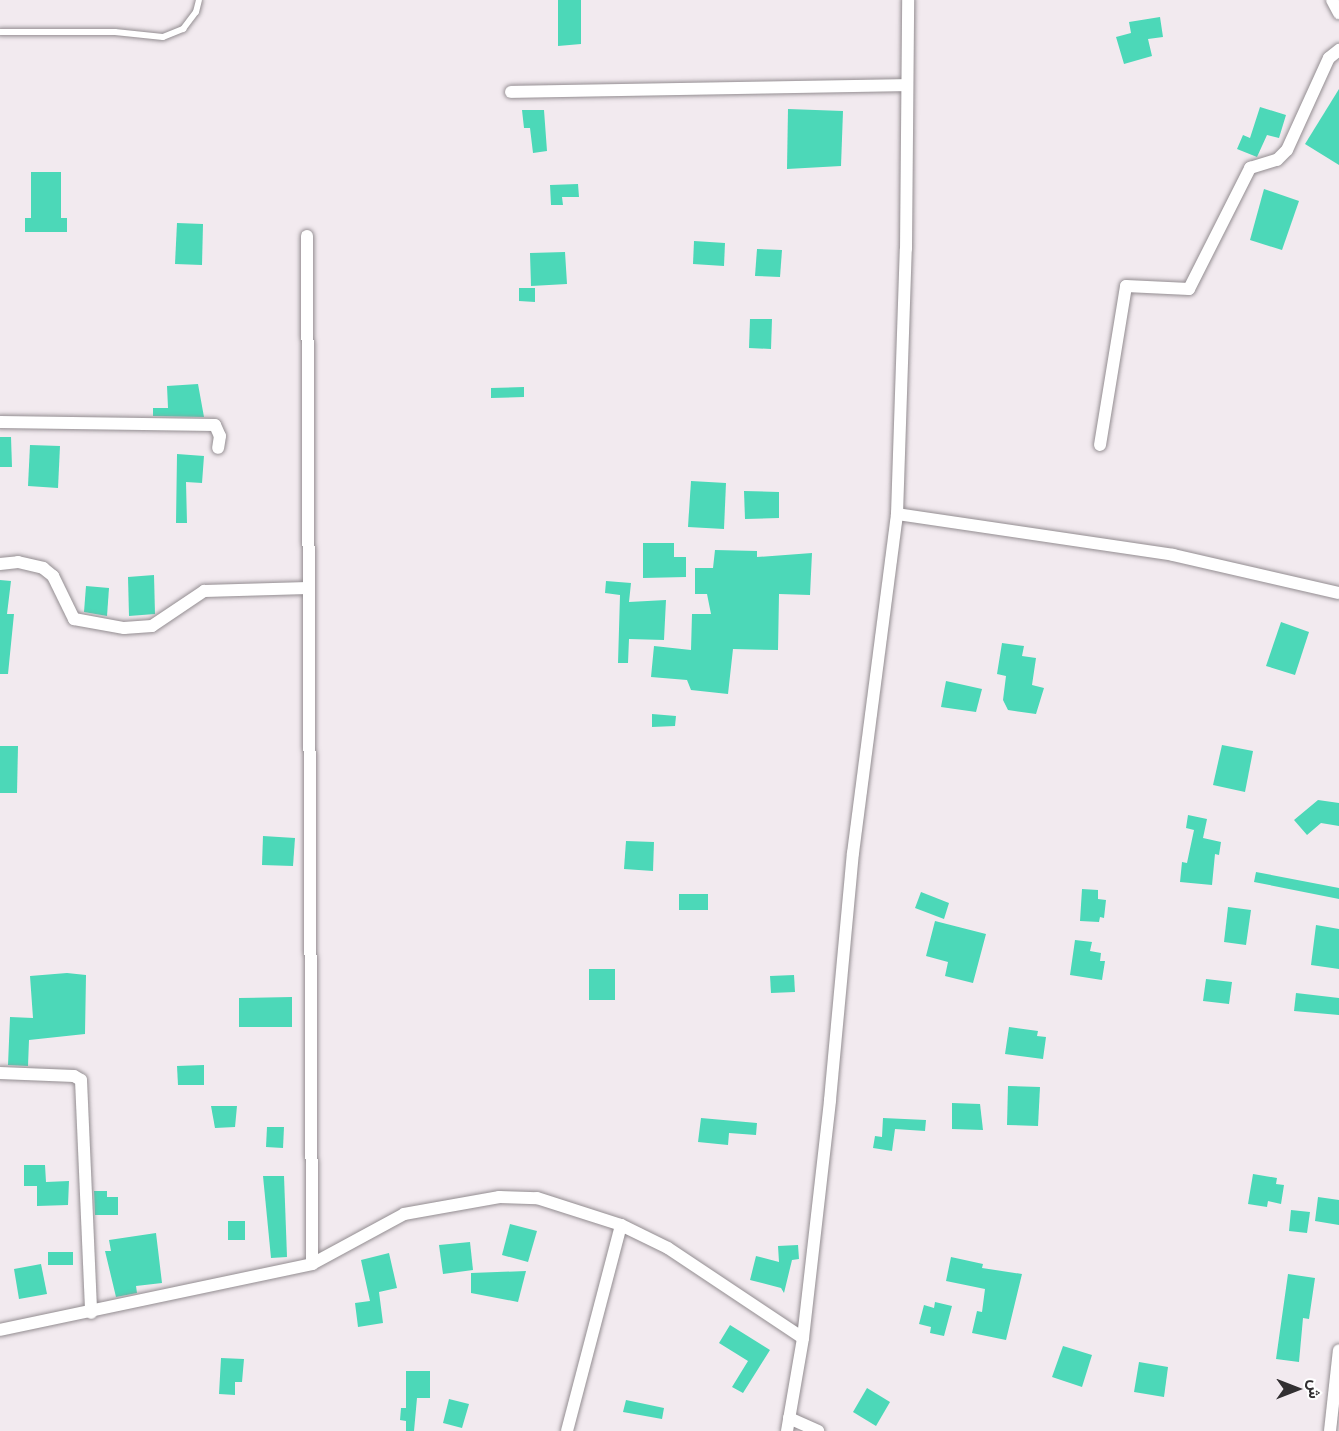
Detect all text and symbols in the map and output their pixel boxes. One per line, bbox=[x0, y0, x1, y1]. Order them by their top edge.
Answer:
north arrow bbox=[1267, 1359, 1327, 1419]
text: ش bbox=[1304, 1379, 1326, 1399]

